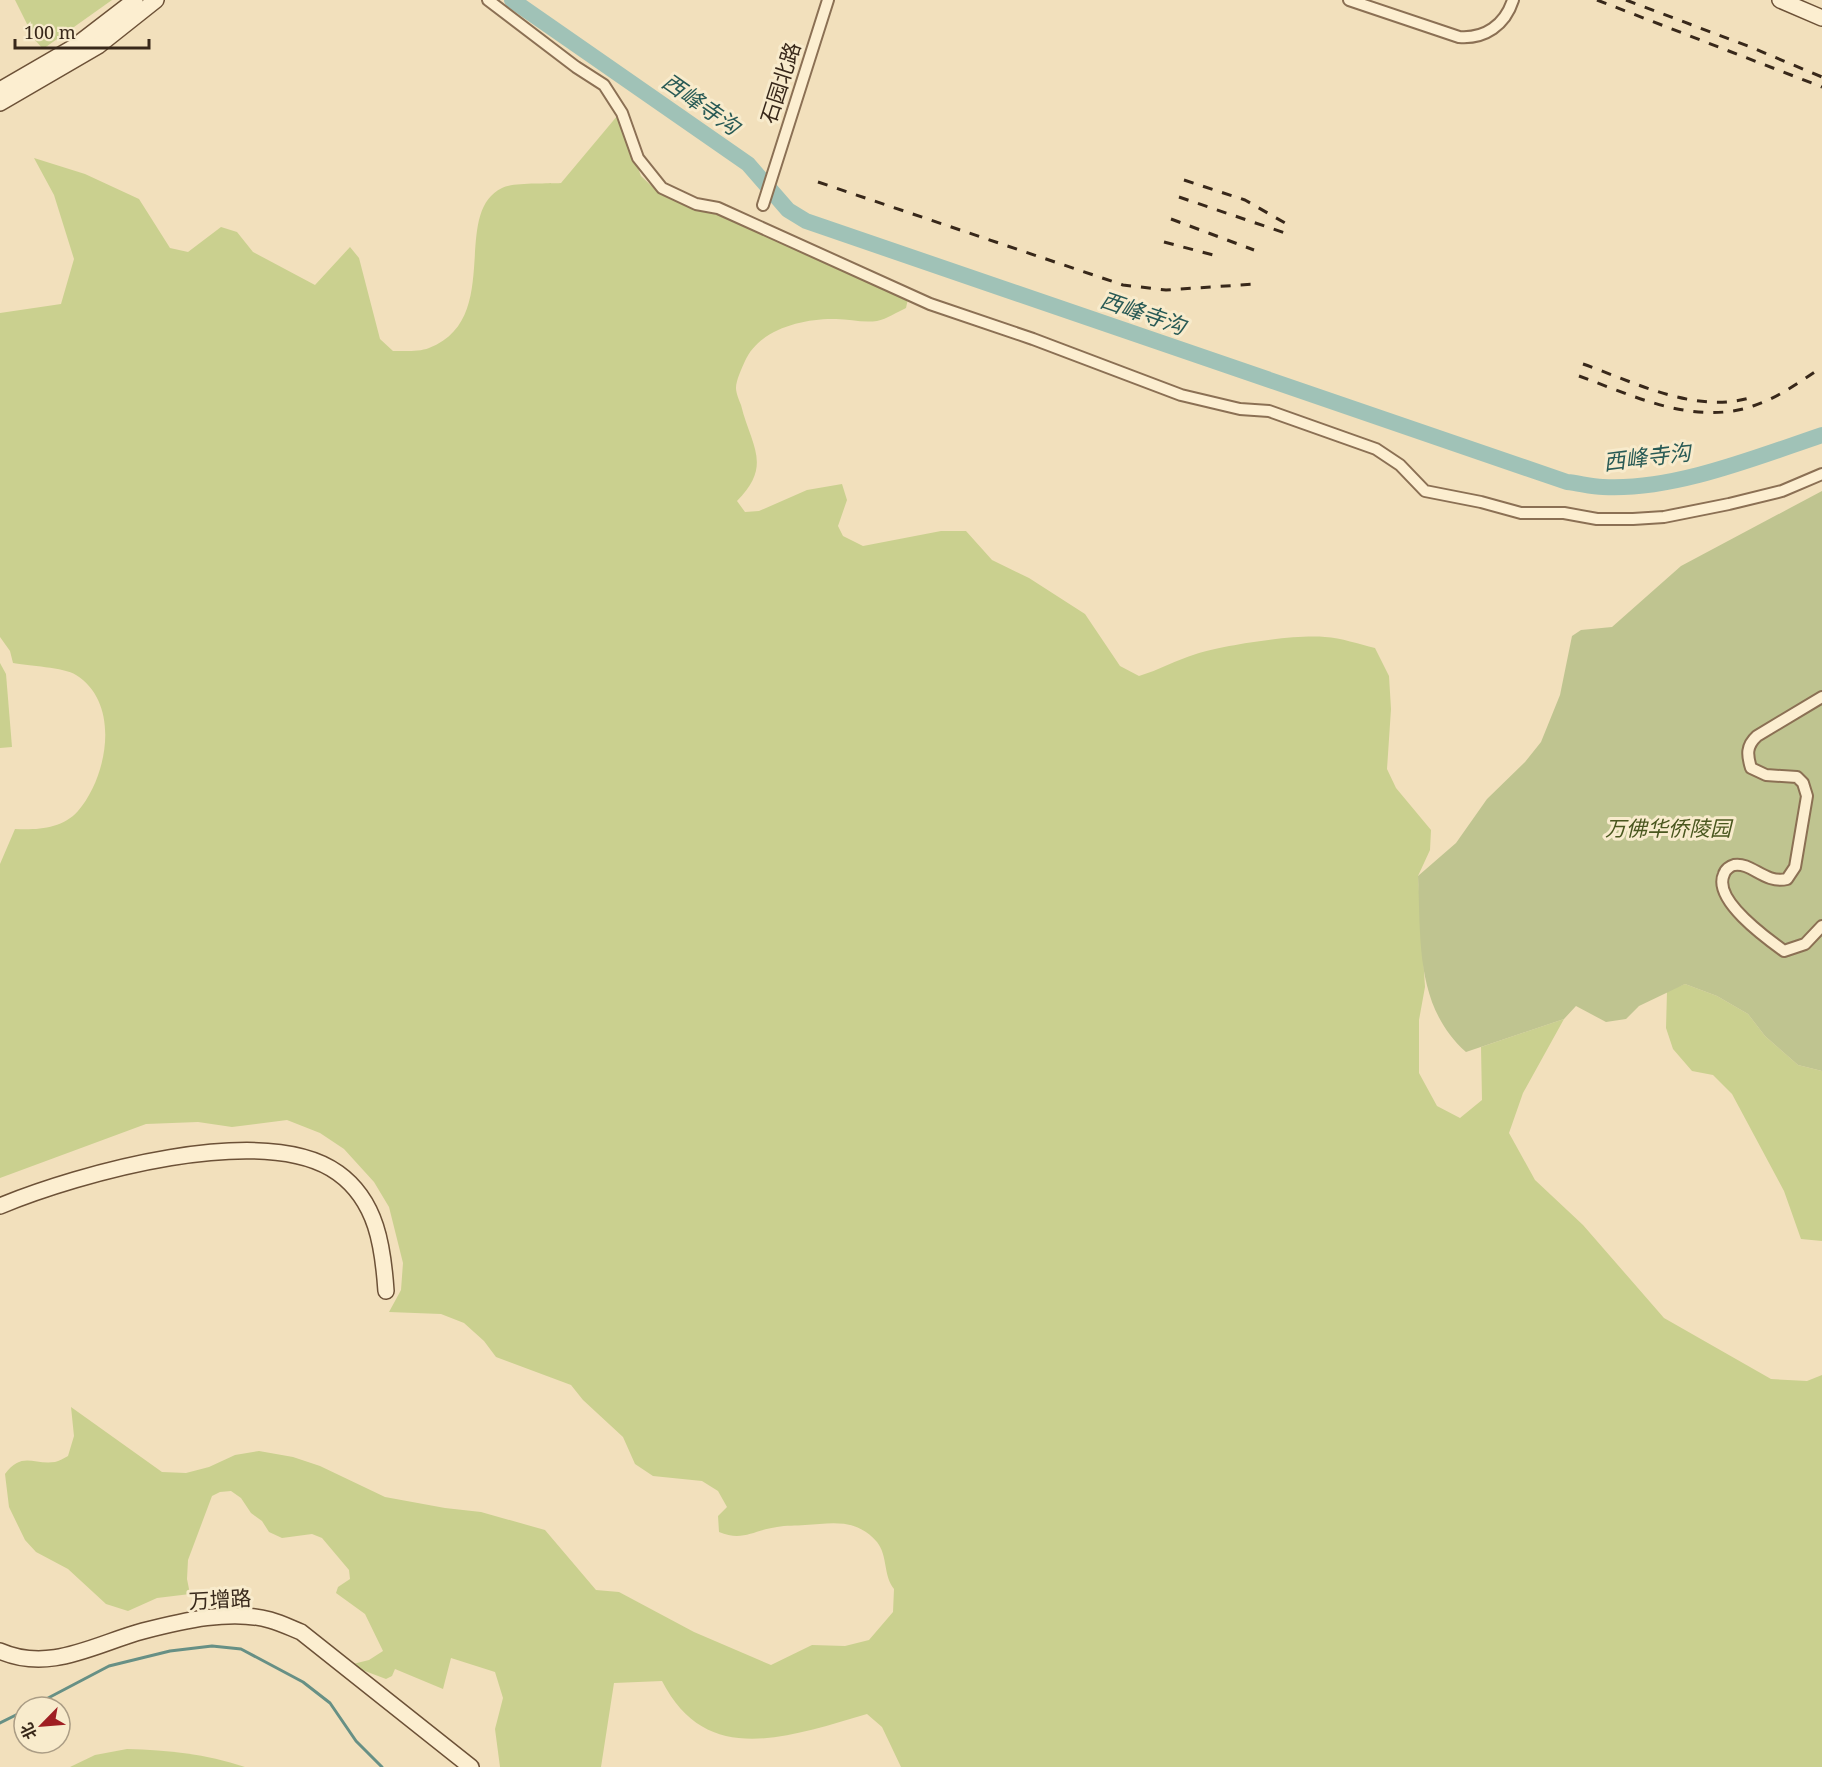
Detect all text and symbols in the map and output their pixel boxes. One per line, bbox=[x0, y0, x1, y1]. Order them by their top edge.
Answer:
scale bar bbox=[15, 12, 148, 50]
text: 100 m bbox=[24, 20, 76, 44]
street label: 石园北路 bbox=[754, 38, 806, 127]
water label: 西峰寺沟 bbox=[657, 66, 748, 142]
water label: 西峰寺沟 bbox=[1097, 284, 1192, 341]
water label: 西峰寺沟 bbox=[1601, 436, 1694, 476]
park label: 万佛华侨陵园 bbox=[1605, 814, 1734, 842]
street label: 万增路 bbox=[188, 1583, 252, 1615]
north arrow bbox=[12, 1695, 72, 1755]
text: 北 bbox=[15, 1719, 42, 1743]

